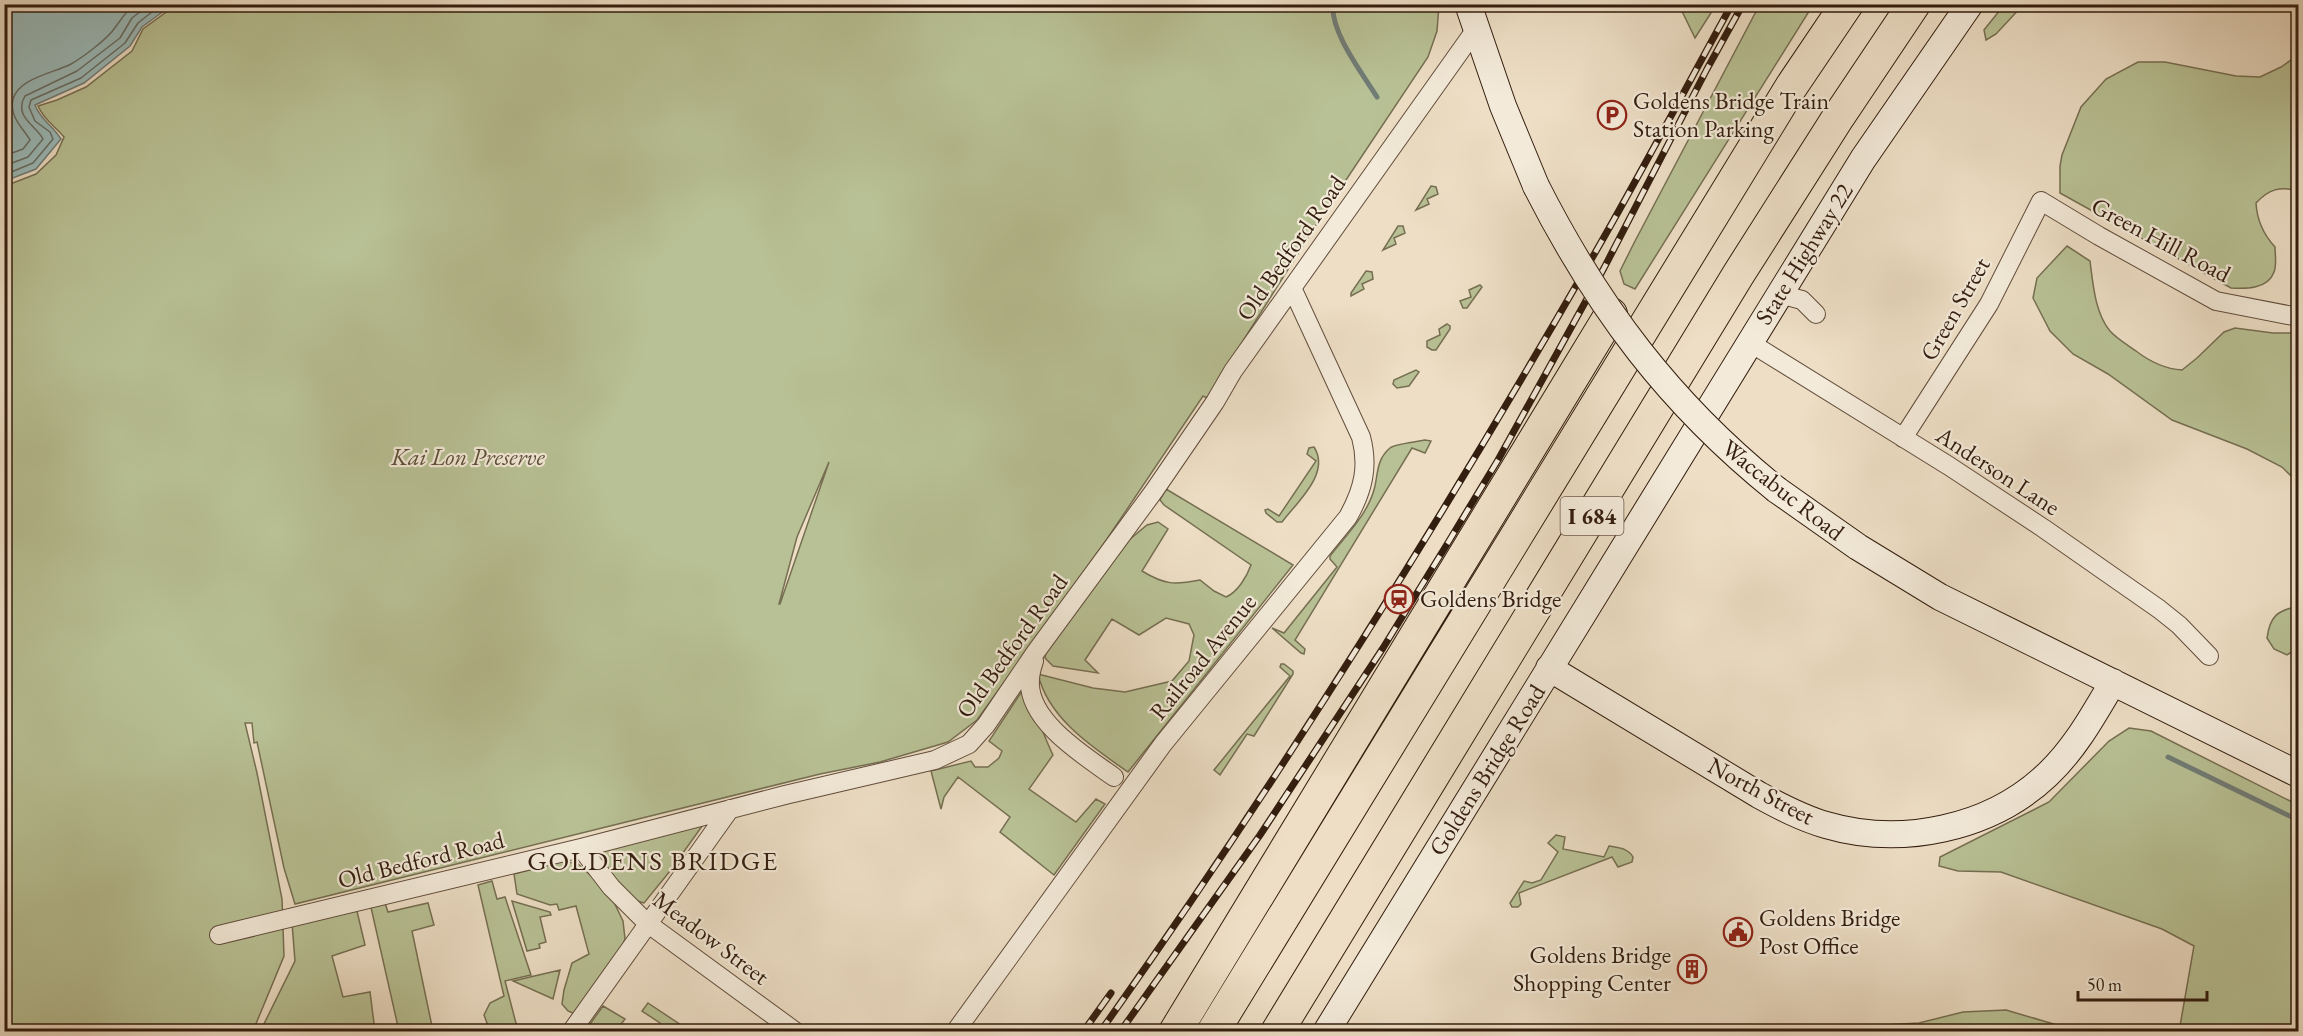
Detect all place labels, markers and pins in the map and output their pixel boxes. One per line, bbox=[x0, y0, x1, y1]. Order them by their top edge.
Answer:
place label: Goldens Bridge Train Station Parking bbox=[1633, 85, 1829, 144]
parking icon: Goldens Bridge Train Station Parking bbox=[1596, 99, 1628, 131]
station icon: Goldens Bridge bbox=[1383, 583, 1415, 615]
place label: Goldens Bridge bbox=[1420, 583, 1561, 614]
place label: Goldens Bridge Post Office bbox=[1759, 902, 1900, 961]
public building icon: Goldens Bridge Post Office bbox=[1722, 916, 1754, 948]
place label: Goldens Bridge Shopping Center bbox=[1513, 939, 1671, 998]
building icon: Goldens Bridge Shopping Center bbox=[1676, 953, 1708, 985]

